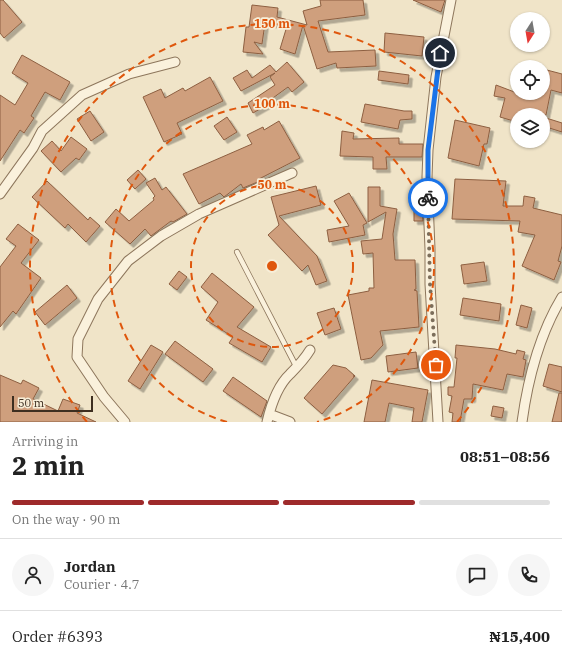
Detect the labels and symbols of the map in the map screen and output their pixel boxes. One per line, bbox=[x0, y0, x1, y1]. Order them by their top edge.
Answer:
north arrow bbox=[510, 12, 550, 52]
text: 150 m bbox=[254, 16, 290, 31]
pin bbox=[423, 36, 457, 70]
text: 100 m bbox=[254, 96, 290, 111]
text: 50 m bbox=[258, 177, 287, 192]
courier bbox=[408, 178, 448, 218]
centre of rings bbox=[265, 259, 279, 273]
pin bbox=[419, 348, 453, 382]
scale bar bbox=[12, 394, 93, 413]

